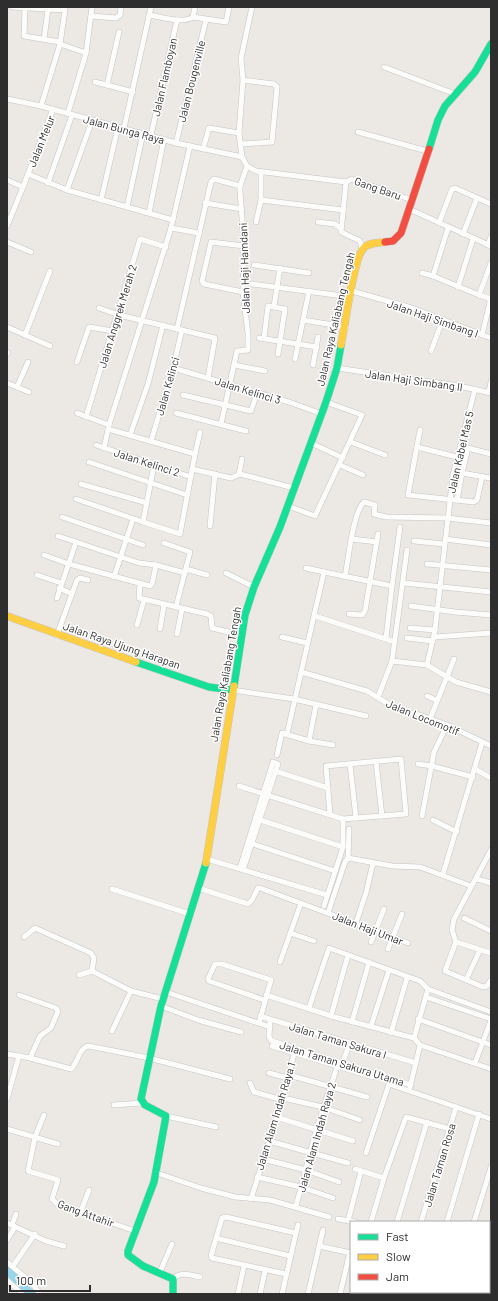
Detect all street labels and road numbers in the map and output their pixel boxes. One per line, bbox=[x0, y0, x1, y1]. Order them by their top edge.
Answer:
street label: Jalan Flamboyan bbox=[149, 37, 179, 117]
street label: Jalan Bougenville bbox=[175, 39, 207, 123]
street label: Jalan Bunga Raya bbox=[82, 112, 166, 146]
street label: Jalan Melur bbox=[25, 113, 57, 169]
street label: Gang Baru bbox=[353, 174, 403, 202]
street label: Jalan Haji Hamdani bbox=[236, 222, 252, 314]
street label: Jalan Raya Kaliabang Tengah bbox=[313, 251, 357, 387]
street label: Jalan Anggrek Merah 2 bbox=[95, 263, 139, 369]
street label: Jalan Haji Simbang I bbox=[386, 296, 480, 340]
street label: Jalan Kelinci bbox=[152, 355, 182, 417]
street label: Jalan Haji Simbang II bbox=[364, 367, 464, 393]
street label: Jalan Kelinci 3 bbox=[213, 374, 283, 406]
street label: Jalan Kabel Mas 5 bbox=[444, 409, 476, 494]
street label: Jalan Kelinci 2 bbox=[112, 445, 182, 479]
street label: Jalan Raya Kaliabang Tengah bbox=[207, 605, 243, 743]
street label: Jalan Raya Ujung Harapan bbox=[62, 619, 182, 671]
street label: Jalan Locomotif bbox=[384, 696, 462, 738]
street label: Jalan Haji Umar bbox=[331, 909, 405, 947]
street label: Jalan Taman Sakura I bbox=[288, 1019, 388, 1061]
street label: Jalan Taman Sakura Utama bbox=[278, 1038, 406, 1088]
street label: Jalan Alam Indah Raya 1 bbox=[252, 1061, 298, 1171]
street label: Jalan Alam Indah Raya 2 bbox=[294, 1080, 338, 1193]
street label: Jalan Taman Rosa bbox=[420, 1122, 458, 1208]
street label: Gang Attahir bbox=[56, 1197, 116, 1229]

